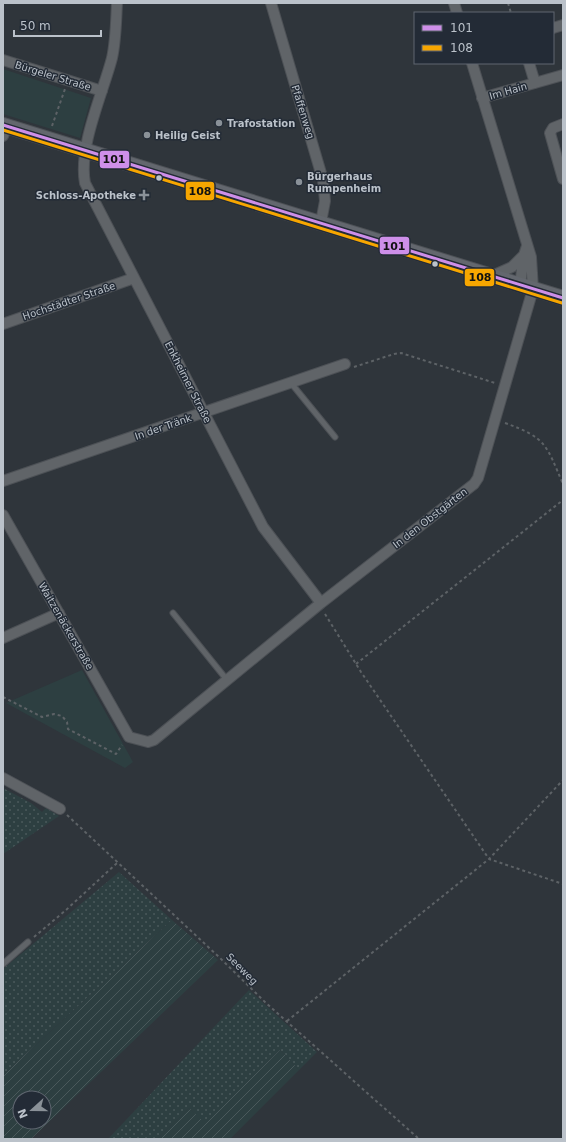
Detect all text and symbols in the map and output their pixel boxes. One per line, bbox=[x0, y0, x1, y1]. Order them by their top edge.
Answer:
scale bar bbox=[14, 12, 101, 38]
legend bbox=[414, 12, 554, 64]
text: 50 m bbox=[20, 19, 51, 33]
text: 101 bbox=[450, 21, 473, 35]
text: 108 bbox=[450, 41, 473, 55]
street label: Bürgeler Straße bbox=[14, 59, 92, 93]
street label: Im Hain bbox=[488, 80, 528, 102]
street label: Pfaffenweg bbox=[290, 84, 316, 140]
marker: Trafostation bbox=[214, 118, 224, 128]
place label: Trafostation bbox=[227, 118, 295, 129]
marker: Heilig Geist bbox=[142, 130, 152, 140]
place label: Heilig Geist bbox=[155, 130, 220, 141]
line badge: 101 bbox=[99, 150, 130, 169]
text: 101 bbox=[103, 153, 125, 166]
place label: Bürgerhaus Rumpenheim bbox=[307, 171, 381, 194]
unlabelled marker bbox=[154, 173, 164, 183]
marker: Bürgerhaus Rumpenheim bbox=[294, 177, 304, 187]
line badge: 108 bbox=[185, 181, 215, 201]
text: 108 bbox=[189, 185, 211, 198]
place label: Schloss-Apotheke bbox=[36, 190, 136, 201]
marker: Schloss-Apotheke bbox=[139, 190, 149, 200]
line badge: 101 bbox=[379, 236, 410, 255]
text: 101 bbox=[383, 240, 405, 253]
unlabelled marker bbox=[430, 259, 440, 269]
line badge: 108 bbox=[464, 268, 495, 287]
text: 108 bbox=[469, 271, 491, 284]
street label: Hochstädter Straße bbox=[21, 280, 117, 322]
street label: Enkheimer Straße bbox=[163, 339, 213, 425]
street label: In der Tränk bbox=[133, 412, 193, 442]
street label: In den Obstgärten bbox=[391, 486, 469, 550]
street label: Waitzenäckerstraße bbox=[36, 580, 96, 672]
street label: Seeweg bbox=[224, 951, 260, 987]
north arrow bbox=[12, 1090, 52, 1130]
text: N bbox=[15, 1107, 31, 1120]

